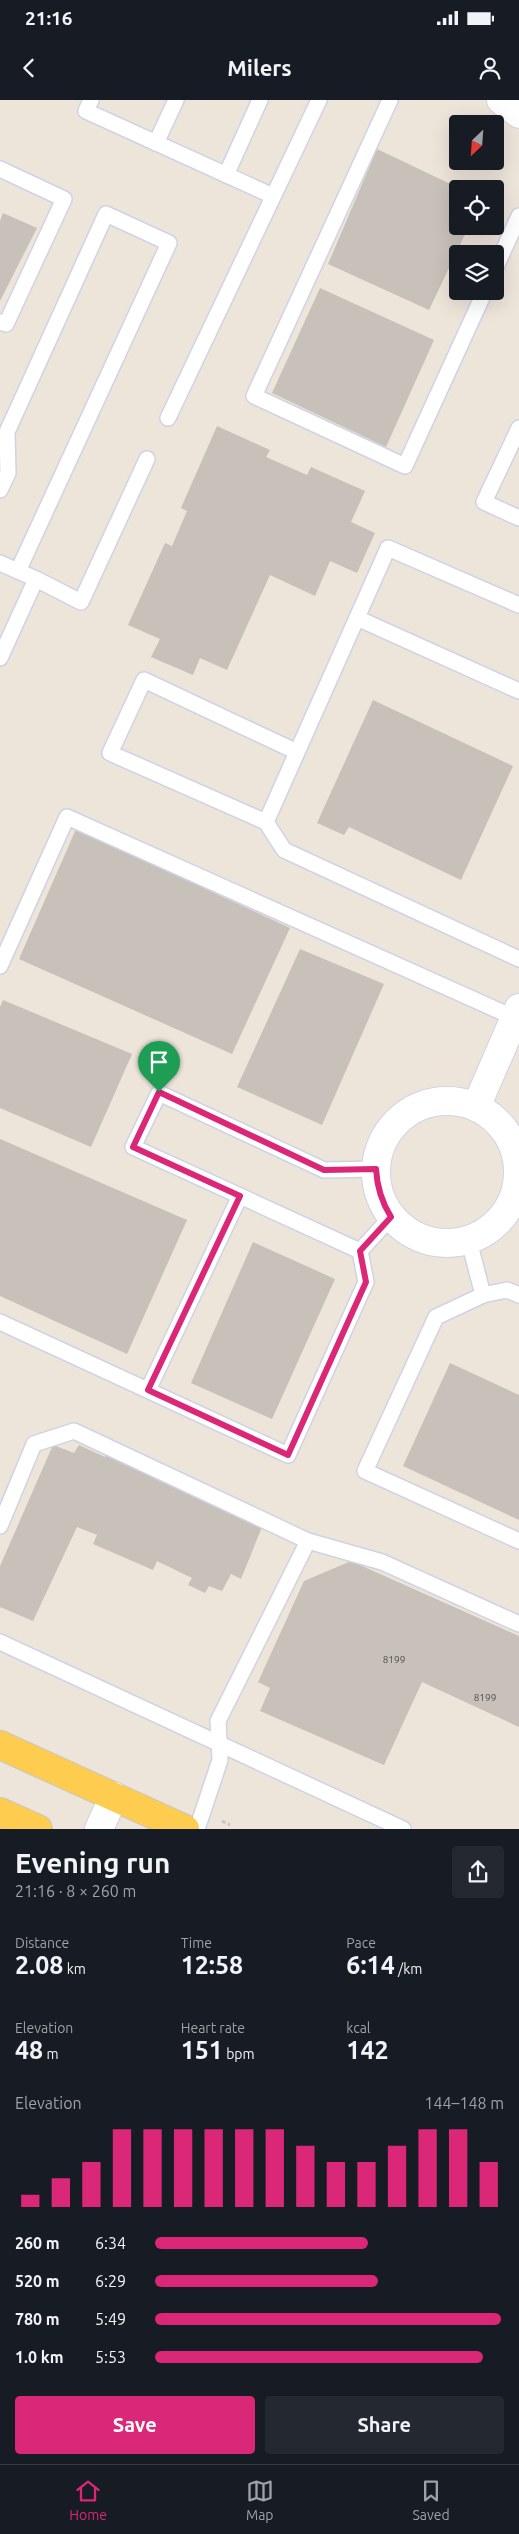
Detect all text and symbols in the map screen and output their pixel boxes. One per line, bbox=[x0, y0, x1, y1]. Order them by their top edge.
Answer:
text: 21:16 bbox=[25, 7, 73, 29]
icon: back bbox=[15, 54, 43, 82]
icon: person bbox=[476, 54, 504, 82]
text: Milers bbox=[227, 55, 292, 80]
north arrow bbox=[449, 115, 504, 170]
map controls bbox=[449, 115, 504, 300]
button: locate bbox=[449, 180, 504, 235]
button: layers bbox=[449, 245, 504, 300]
pin bbox=[138, 1041, 180, 1092]
icon: arrive bbox=[145, 1048, 173, 1076]
house number: 8199 bbox=[383, 1654, 405, 1665]
house number: 8199 bbox=[474, 1692, 496, 1703]
button: share bbox=[452, 1846, 504, 1898]
text: Evening run bbox=[15, 1847, 170, 1878]
text: 21:16 · 8 × 260 m bbox=[15, 1882, 136, 1900]
text: Distance bbox=[15, 1935, 69, 1951]
text: Time bbox=[181, 1935, 212, 1951]
text: Pace bbox=[346, 1935, 376, 1951]
text: 2.08 bbox=[15, 1951, 63, 1979]
text: 12:58 bbox=[181, 1951, 243, 1979]
text: 6:14 bbox=[346, 1951, 395, 1979]
text: km bbox=[63, 1961, 86, 1977]
text: /km bbox=[395, 1961, 422, 1977]
text: Elevation bbox=[15, 2020, 73, 2036]
text: Heart rate bbox=[181, 2020, 245, 2036]
text: kcal bbox=[346, 2020, 371, 2036]
text: 48 bbox=[15, 2036, 43, 2064]
text: 151 bbox=[181, 2036, 223, 2064]
text: 142 bbox=[346, 2036, 389, 2064]
text: m bbox=[43, 2046, 59, 2062]
text: bpm bbox=[223, 2046, 255, 2062]
text: Elevation bbox=[15, 2094, 82, 2112]
text: 144–148 m bbox=[424, 2094, 504, 2112]
text: 260 m bbox=[15, 2234, 60, 2252]
text: 6:34 bbox=[95, 2234, 126, 2252]
text: 520 m bbox=[15, 2272, 60, 2290]
text: 6:29 bbox=[95, 2272, 126, 2290]
text: 780 m bbox=[15, 2310, 60, 2328]
text: 5:49 bbox=[95, 2310, 126, 2328]
text: 1.0 km bbox=[15, 2348, 64, 2366]
text: 5:53 bbox=[95, 2348, 126, 2366]
button: Save bbox=[15, 2396, 255, 2454]
button: Share bbox=[265, 2396, 504, 2454]
tab: Home bbox=[69, 2477, 107, 2523]
tab: Map bbox=[246, 2477, 274, 2523]
tab: Saved bbox=[412, 2477, 450, 2523]

